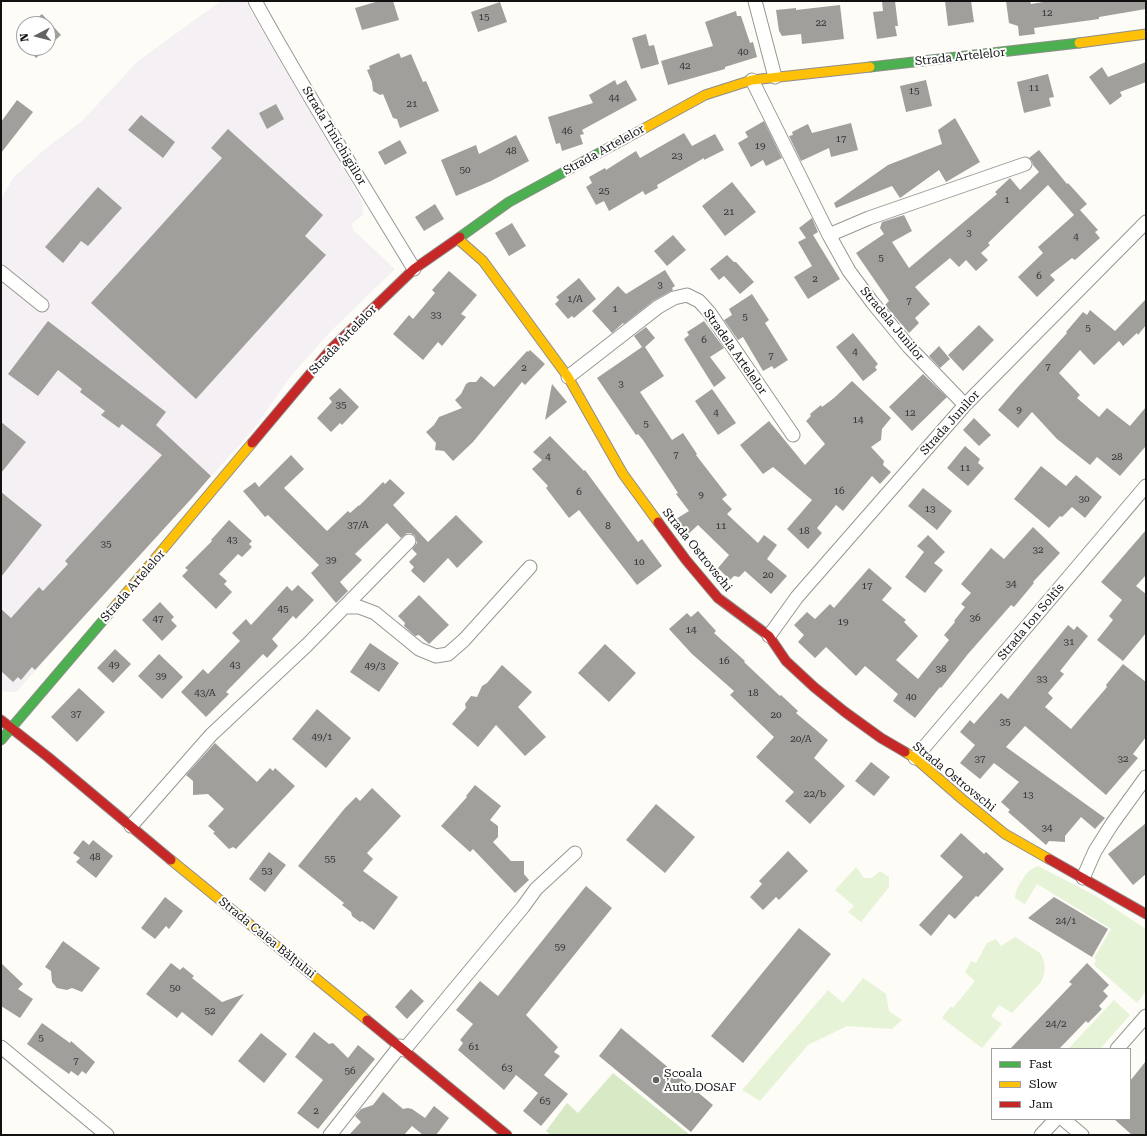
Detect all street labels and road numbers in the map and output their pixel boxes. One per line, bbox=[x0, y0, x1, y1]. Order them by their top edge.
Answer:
street label: Strada Artelelor bbox=[914, 45, 1006, 69]
street label: Strada Tinichigiilor bbox=[299, 84, 369, 188]
street label: Strada Artelelor bbox=[561, 122, 647, 178]
street label: Stradela Junilor bbox=[857, 284, 927, 364]
street label: Strada Artelelor bbox=[306, 302, 380, 378]
street label: Stradela Artelelor bbox=[700, 307, 770, 397]
street label: Strada Junilor bbox=[917, 388, 983, 458]
street label: Strada Ostrovschi bbox=[659, 506, 735, 594]
street label: Strada Artelelor bbox=[98, 547, 168, 625]
street label: Strada Ion Soltîs bbox=[995, 581, 1067, 663]
street label: Strada Ostrovschi bbox=[910, 739, 998, 815]
street label: Strada Calea Bălțului bbox=[216, 895, 318, 981]

